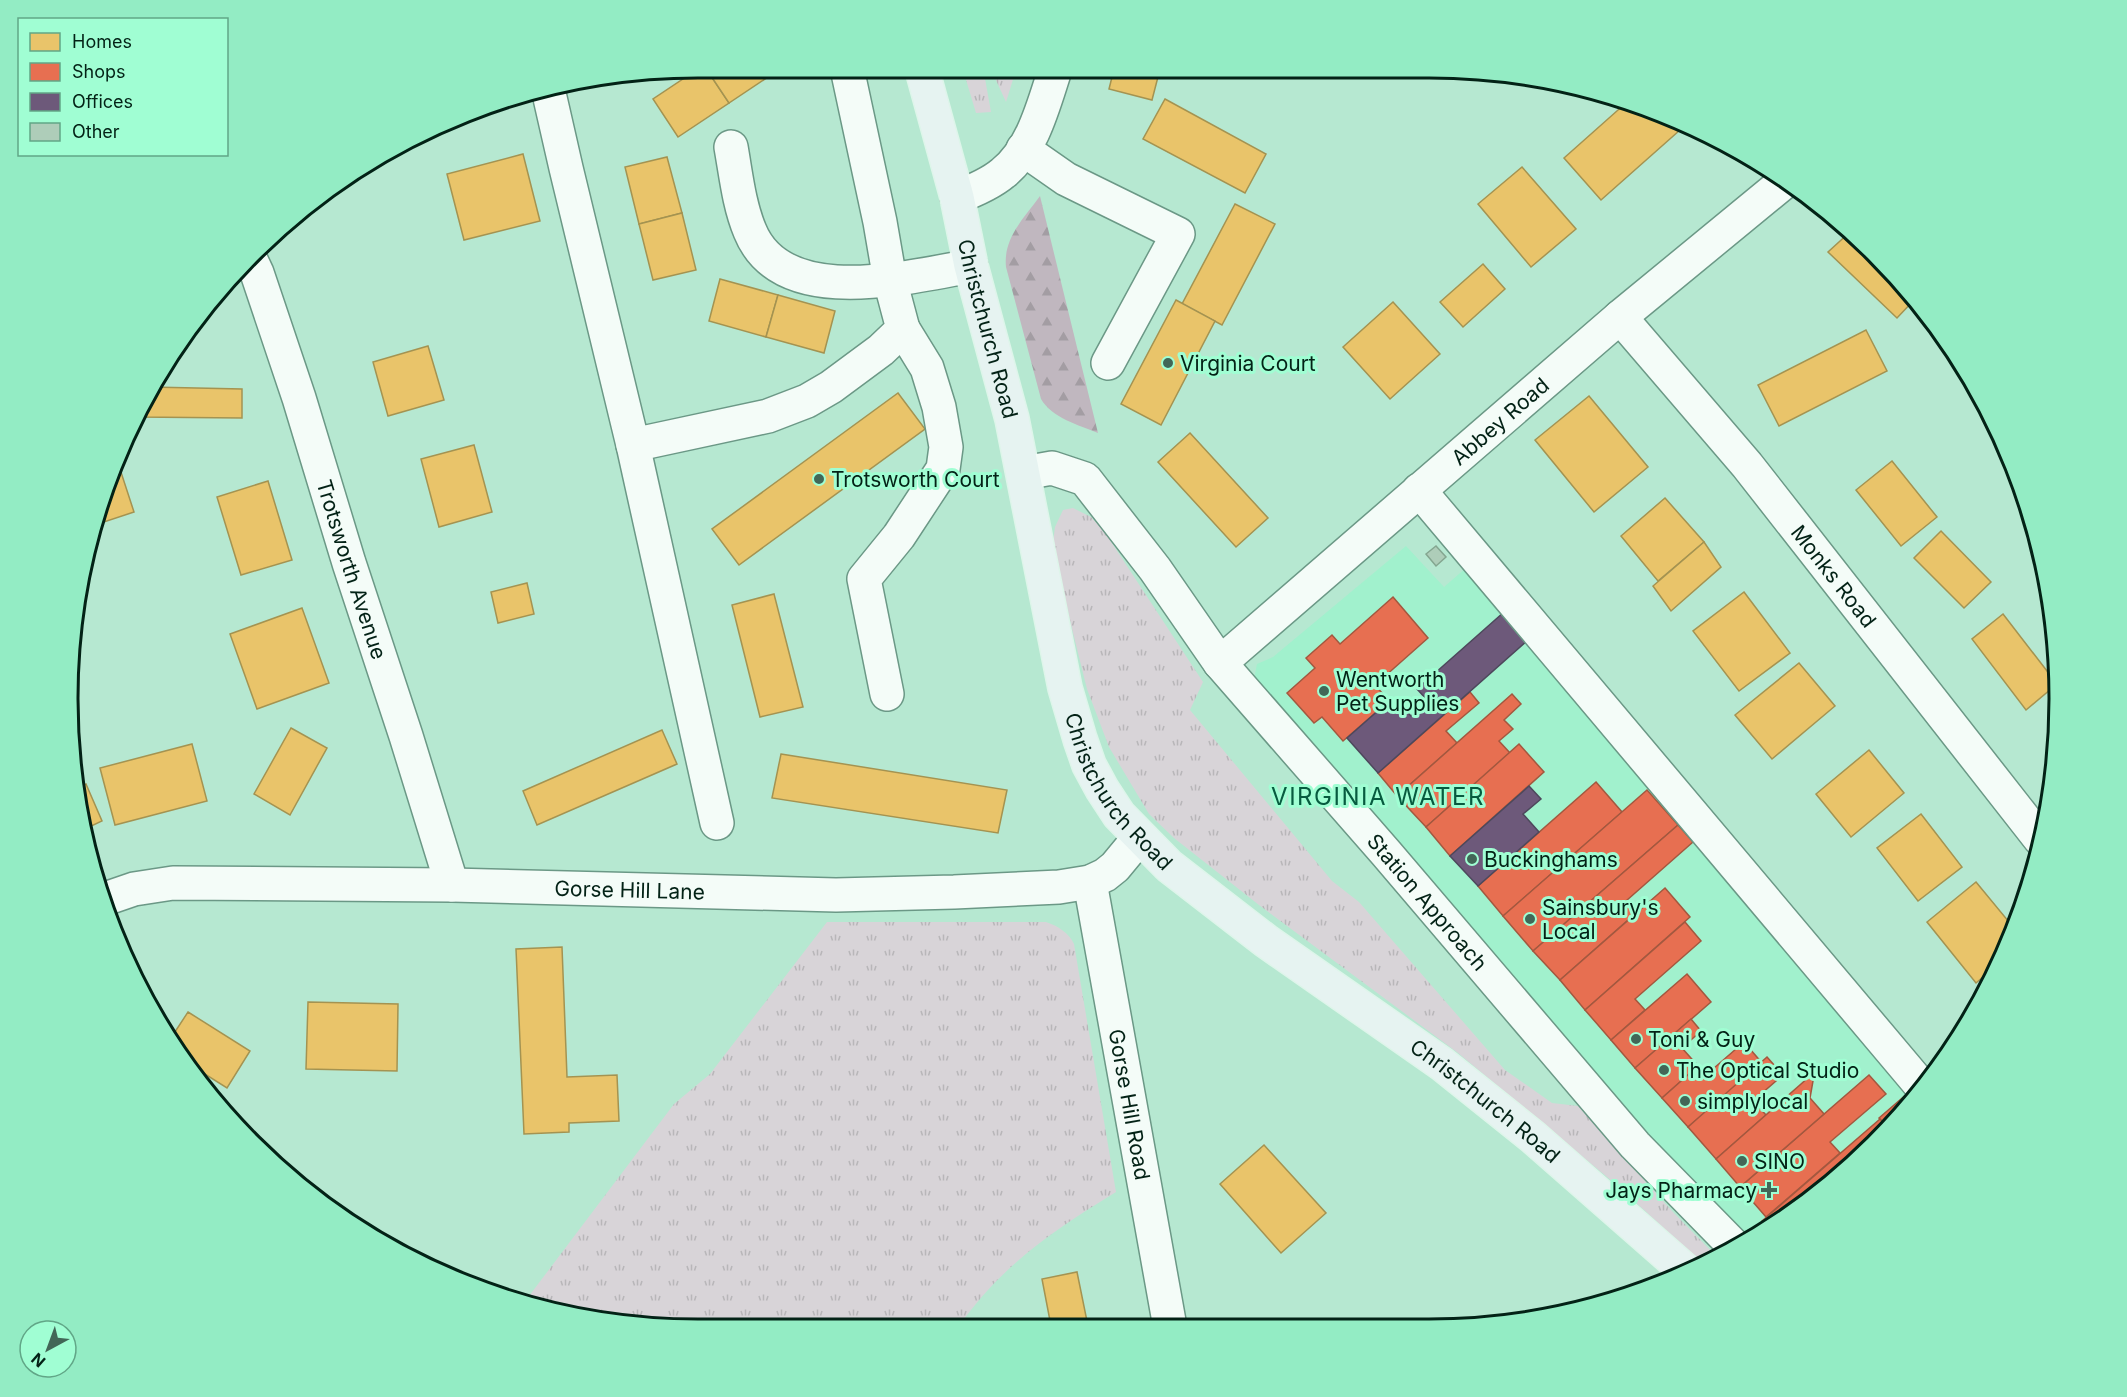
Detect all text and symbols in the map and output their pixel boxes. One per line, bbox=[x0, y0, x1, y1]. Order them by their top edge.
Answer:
legend bbox=[18, 18, 228, 156]
text: Homes bbox=[72, 31, 132, 52]
text: Shops bbox=[72, 61, 126, 82]
text: Offices bbox=[72, 91, 133, 112]
text: Other bbox=[72, 121, 120, 142]
street label: Christchurch Road bbox=[953, 237, 1024, 421]
place label: Virginia Court bbox=[1180, 351, 1316, 376]
marker: Virginia Court bbox=[1161, 356, 1175, 370]
street label: Abbey Road bbox=[1446, 372, 1554, 470]
place label: Trotsworth Court bbox=[831, 467, 1000, 492]
marker: Trotsworth Court bbox=[812, 472, 826, 486]
street label: Trotsworth Avenue bbox=[312, 477, 392, 662]
street label: Monks Road bbox=[1786, 520, 1882, 632]
place label: Wentworth Pet Supplies bbox=[1336, 667, 1459, 716]
marker: Wentworth Pet Supplies bbox=[1317, 684, 1331, 698]
street label: Christchurch Road bbox=[1060, 710, 1178, 875]
district label: VIRGINIA WATER bbox=[1271, 782, 1485, 811]
street label: Station Approach bbox=[1362, 828, 1493, 975]
place label: Buckinghams bbox=[1484, 847, 1618, 872]
marker: Buckinghams bbox=[1465, 852, 1479, 866]
street label: Gorse Hill Lane bbox=[554, 875, 705, 904]
place label: Sainsbury's Local bbox=[1542, 895, 1659, 944]
marker: Sainsbury's Local bbox=[1523, 912, 1537, 926]
street label: Gorse Hill Road bbox=[1104, 1027, 1156, 1182]
place label: Toni & Guy bbox=[1648, 1027, 1755, 1052]
marker: Toni & Guy bbox=[1629, 1032, 1643, 1046]
street label: Christchurch Road bbox=[1406, 1033, 1565, 1168]
place label: The Optical Studio bbox=[1676, 1058, 1859, 1083]
marker: The Optical Studio bbox=[1657, 1063, 1671, 1077]
place label: simplylocal bbox=[1697, 1089, 1808, 1114]
marker: simplylocal bbox=[1678, 1094, 1692, 1108]
place label: SINO bbox=[1754, 1149, 1805, 1174]
marker: SINO bbox=[1735, 1154, 1749, 1168]
place label: Jays Pharmacy bbox=[1605, 1178, 1757, 1203]
marker: Jays Pharmacy bbox=[1762, 1183, 1776, 1197]
north arrow bbox=[18, 1319, 78, 1379]
text: N bbox=[27, 1349, 49, 1372]

